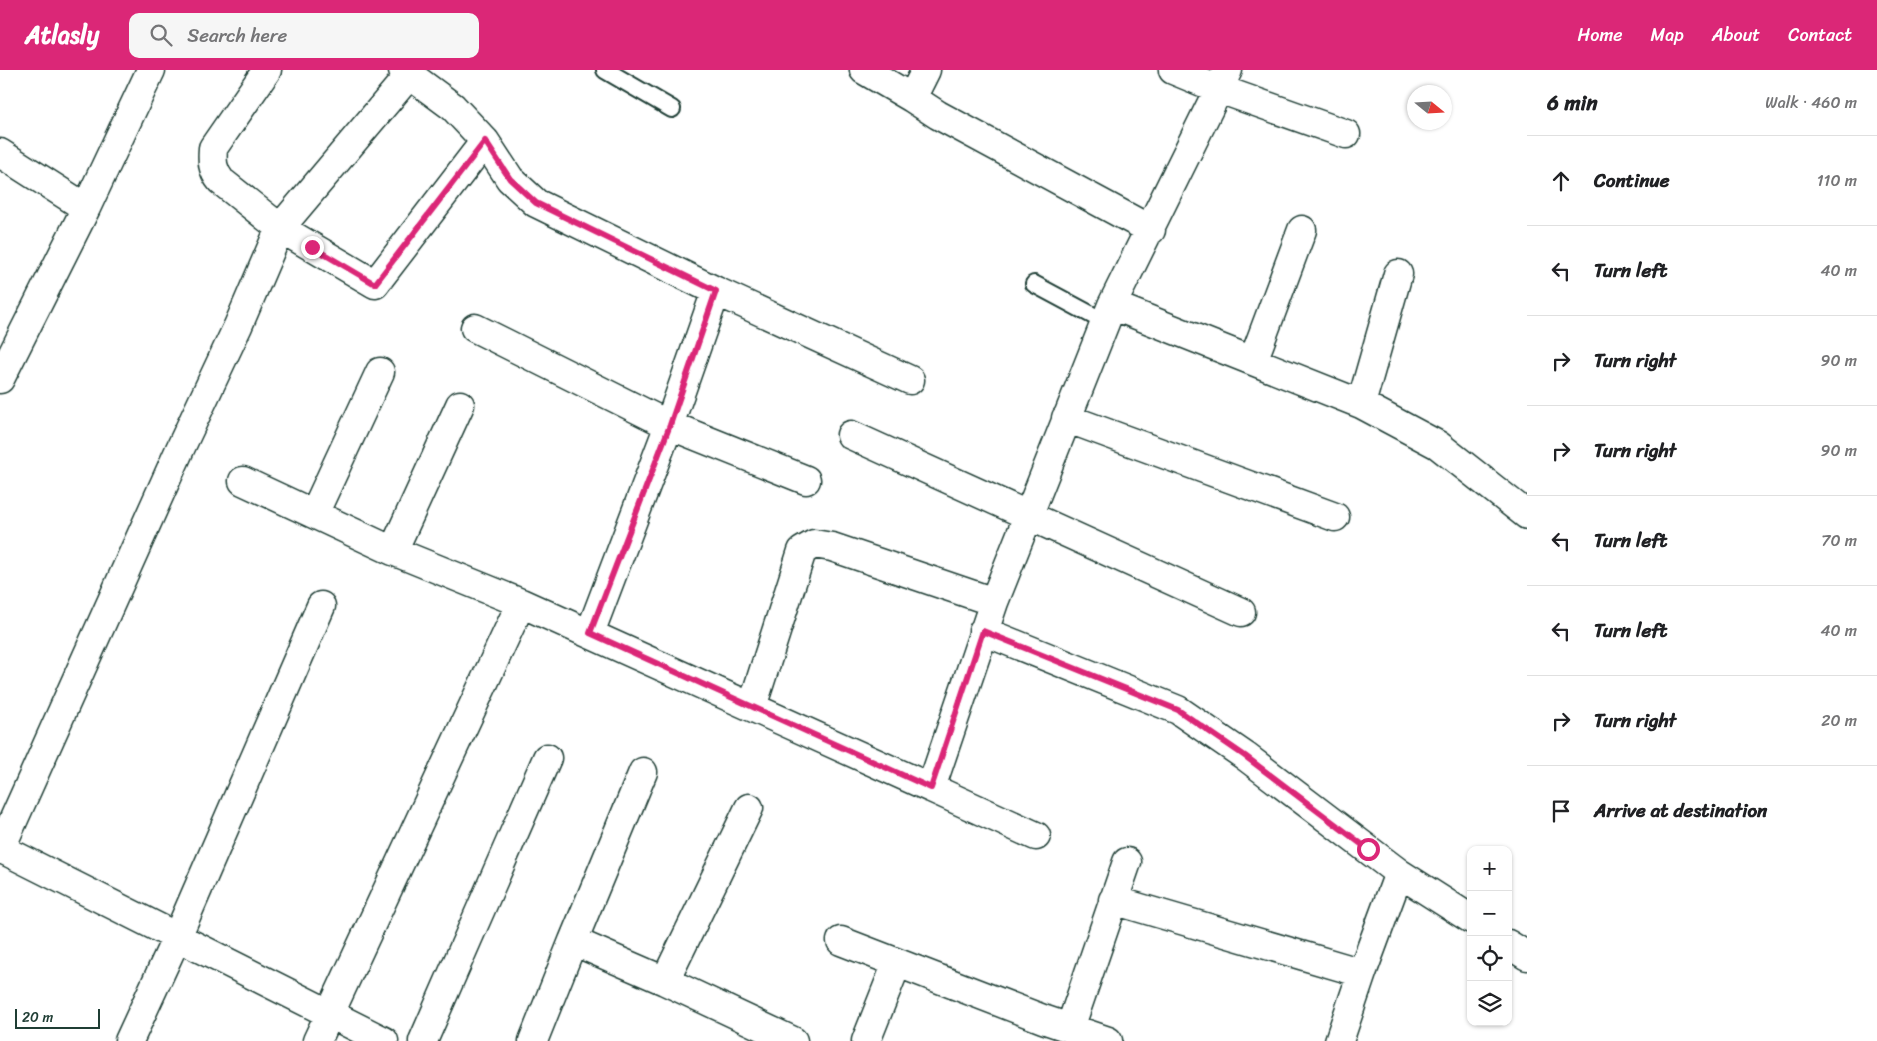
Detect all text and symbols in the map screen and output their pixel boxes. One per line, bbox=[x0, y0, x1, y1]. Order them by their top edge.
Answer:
search box bbox=[129, 13, 479, 58]
text: Atlasly bbox=[25, 14, 99, 56]
text: Search here bbox=[187, 19, 287, 52]
text: Home bbox=[1578, 19, 1623, 51]
text: Map bbox=[1651, 19, 1684, 51]
text: About bbox=[1712, 19, 1760, 51]
text: Contact bbox=[1788, 19, 1852, 51]
icon: search bbox=[147, 21, 175, 49]
text: 6 min bbox=[1547, 84, 1598, 122]
north arrow bbox=[1407, 85, 1452, 130]
text: Walk · 460 m bbox=[1765, 88, 1857, 117]
text: Continue bbox=[1594, 164, 1670, 197]
text: 110 m bbox=[1817, 166, 1857, 195]
icon: ahead bbox=[1547, 167, 1575, 195]
route end bbox=[301, 236, 324, 259]
text: Turn left bbox=[1594, 254, 1667, 287]
text: 40 m bbox=[1820, 256, 1857, 285]
icon: left bbox=[1547, 257, 1575, 285]
text: Turn right bbox=[1594, 344, 1676, 377]
text: 90 m bbox=[1821, 346, 1857, 375]
icon: right bbox=[1547, 347, 1575, 375]
text: Turn right bbox=[1594, 434, 1676, 467]
text: 90 m bbox=[1821, 436, 1857, 465]
icon: right bbox=[1547, 437, 1575, 465]
text: Turn left bbox=[1594, 524, 1667, 557]
text: 70 m bbox=[1821, 526, 1857, 555]
icon: left bbox=[1547, 527, 1575, 555]
text: Turn left bbox=[1594, 614, 1667, 647]
text: 40 m bbox=[1820, 616, 1857, 645]
icon: left bbox=[1547, 617, 1575, 645]
text: Turn right bbox=[1594, 704, 1676, 737]
text: 20 m bbox=[1821, 706, 1857, 735]
icon: right bbox=[1547, 707, 1575, 735]
text: Arrive at destination bbox=[1594, 794, 1767, 827]
icon: arrive bbox=[1547, 797, 1575, 825]
route start bbox=[1357, 838, 1380, 861]
map controls bbox=[1467, 846, 1512, 1026]
button: + bbox=[1467, 846, 1512, 891]
button: − bbox=[1467, 891, 1512, 936]
button: locate bbox=[1467, 936, 1512, 981]
button: layers bbox=[1467, 981, 1512, 1026]
text: 20 m bbox=[22, 1005, 53, 1030]
scale bar bbox=[15, 1006, 100, 1029]

